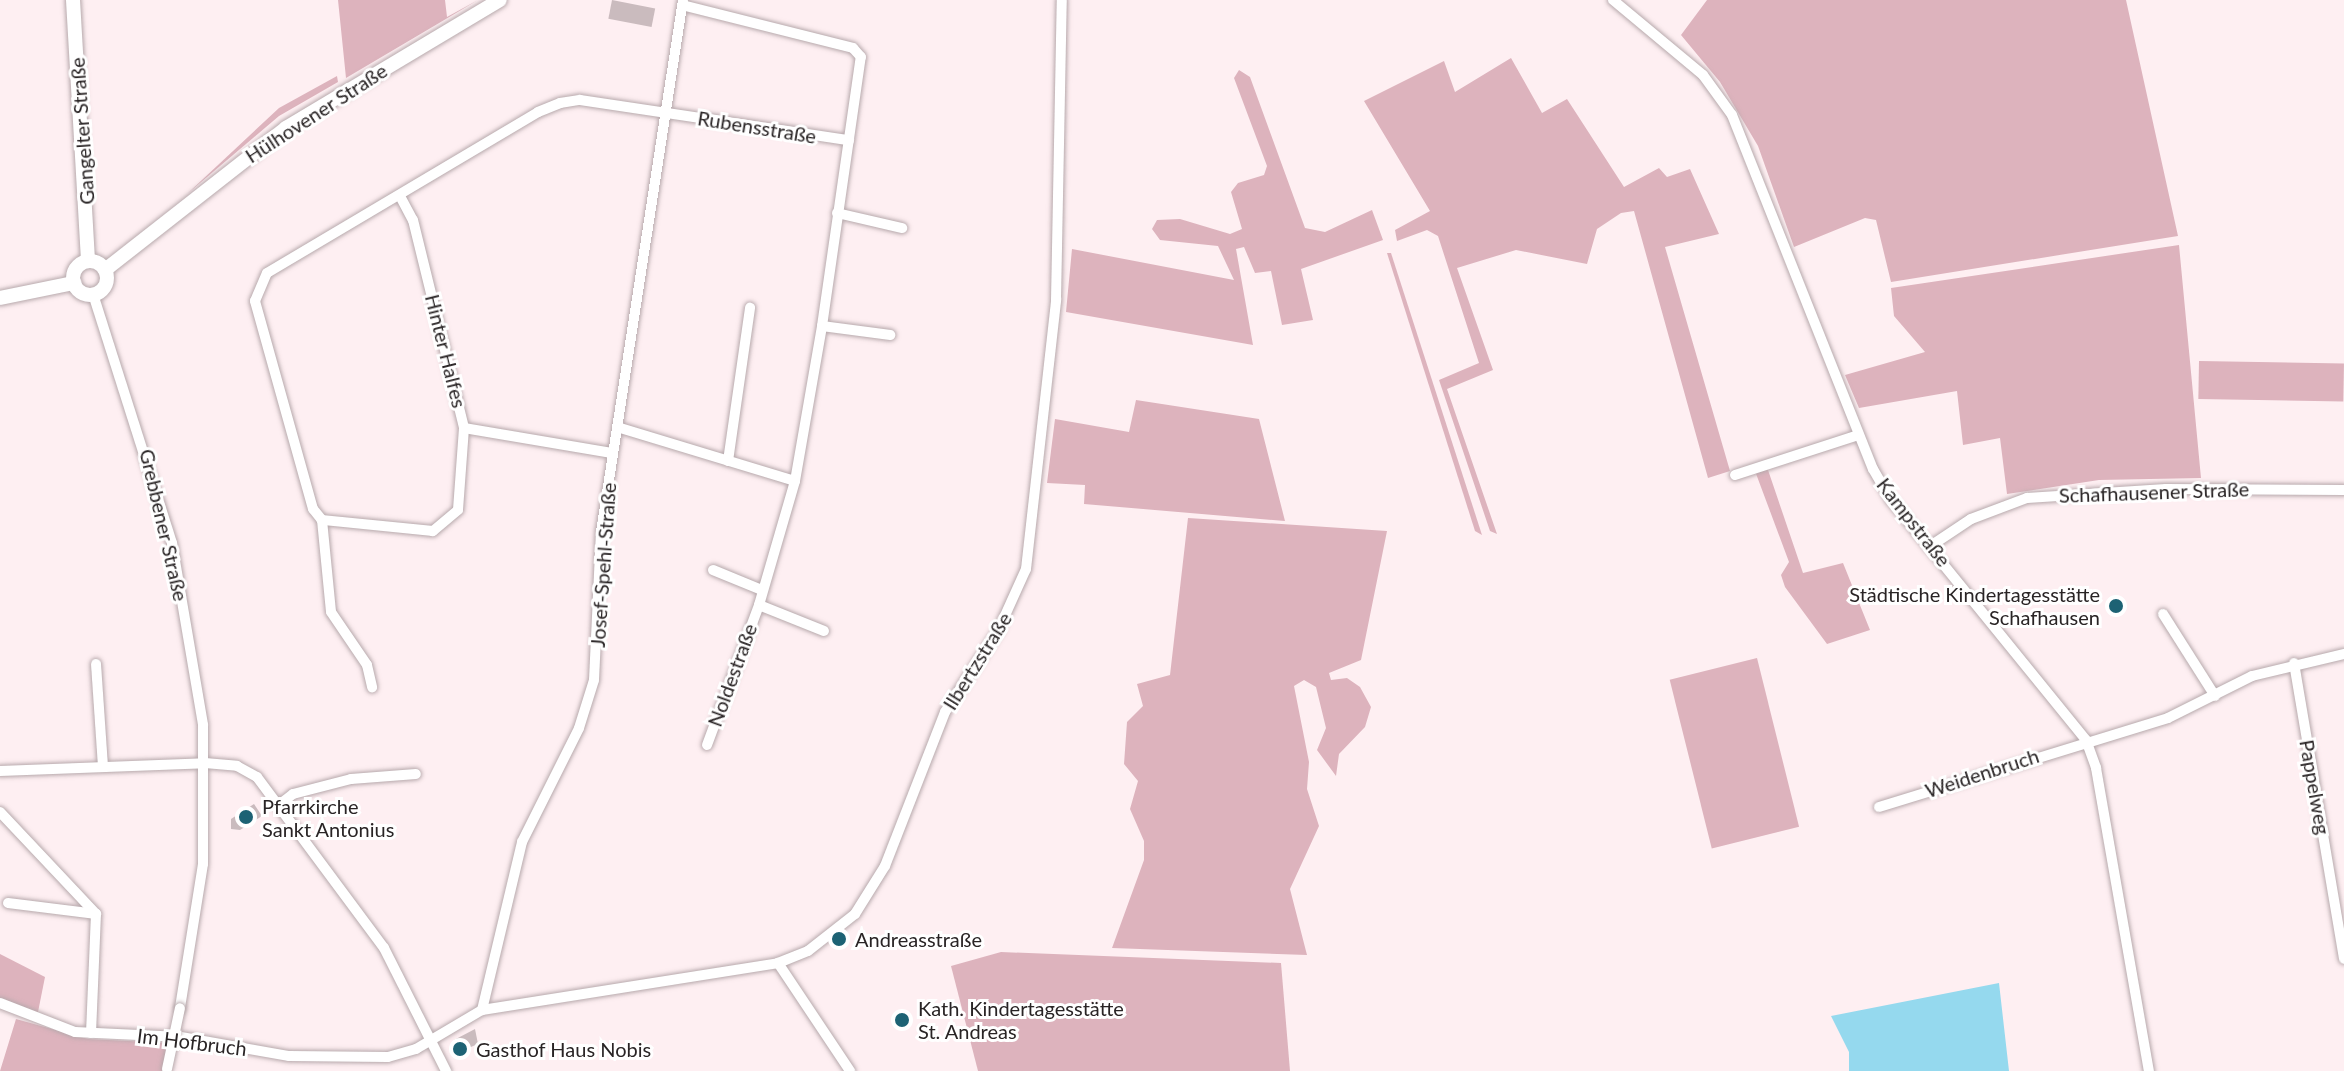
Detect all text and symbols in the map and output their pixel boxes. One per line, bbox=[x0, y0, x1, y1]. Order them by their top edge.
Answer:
street label: Gangelter Straße bbox=[65, 56, 99, 206]
street label: Hülhovener Straße bbox=[240, 58, 392, 168]
street label: Rubensstraße bbox=[696, 106, 818, 148]
street label: Hinter Halfes bbox=[420, 292, 472, 410]
street label: Grebbener Straße bbox=[135, 446, 193, 604]
street label: Kampstraße bbox=[1872, 473, 1956, 571]
street label: Schafhausener Straße bbox=[2058, 477, 2250, 507]
street label: Josef-Spehl-Straße bbox=[585, 482, 621, 648]
place label: Städtische Kindertagesstätte Schafhausen bbox=[1849, 582, 2100, 629]
marker: Städtische Kindertagesstätte Schafhausen bbox=[2107, 597, 2125, 615]
street label: Ilbertzstraße bbox=[938, 608, 1016, 714]
street label: Noldestraße bbox=[702, 620, 762, 730]
street label: Pappelweg bbox=[2295, 738, 2335, 836]
street label: Weidenbruch bbox=[1922, 743, 2042, 803]
place label: Pfarrkirche Sankt Antonius bbox=[262, 794, 395, 841]
marker: Pfarrkirche Sankt Antonius bbox=[237, 808, 255, 826]
place label: Andreasstraße bbox=[855, 927, 982, 951]
marker: Andreasstraße bbox=[830, 930, 848, 948]
place label: Kath. Kindertagesstätte St. Andreas bbox=[918, 996, 1124, 1043]
marker: Kath. Kindertagesstätte St. Andreas bbox=[893, 1011, 911, 1029]
street label: Im Hofbruch bbox=[136, 1023, 248, 1061]
place label: Gasthof Haus Nobis bbox=[476, 1037, 652, 1061]
marker: Gasthof Haus Nobis bbox=[451, 1040, 469, 1058]

